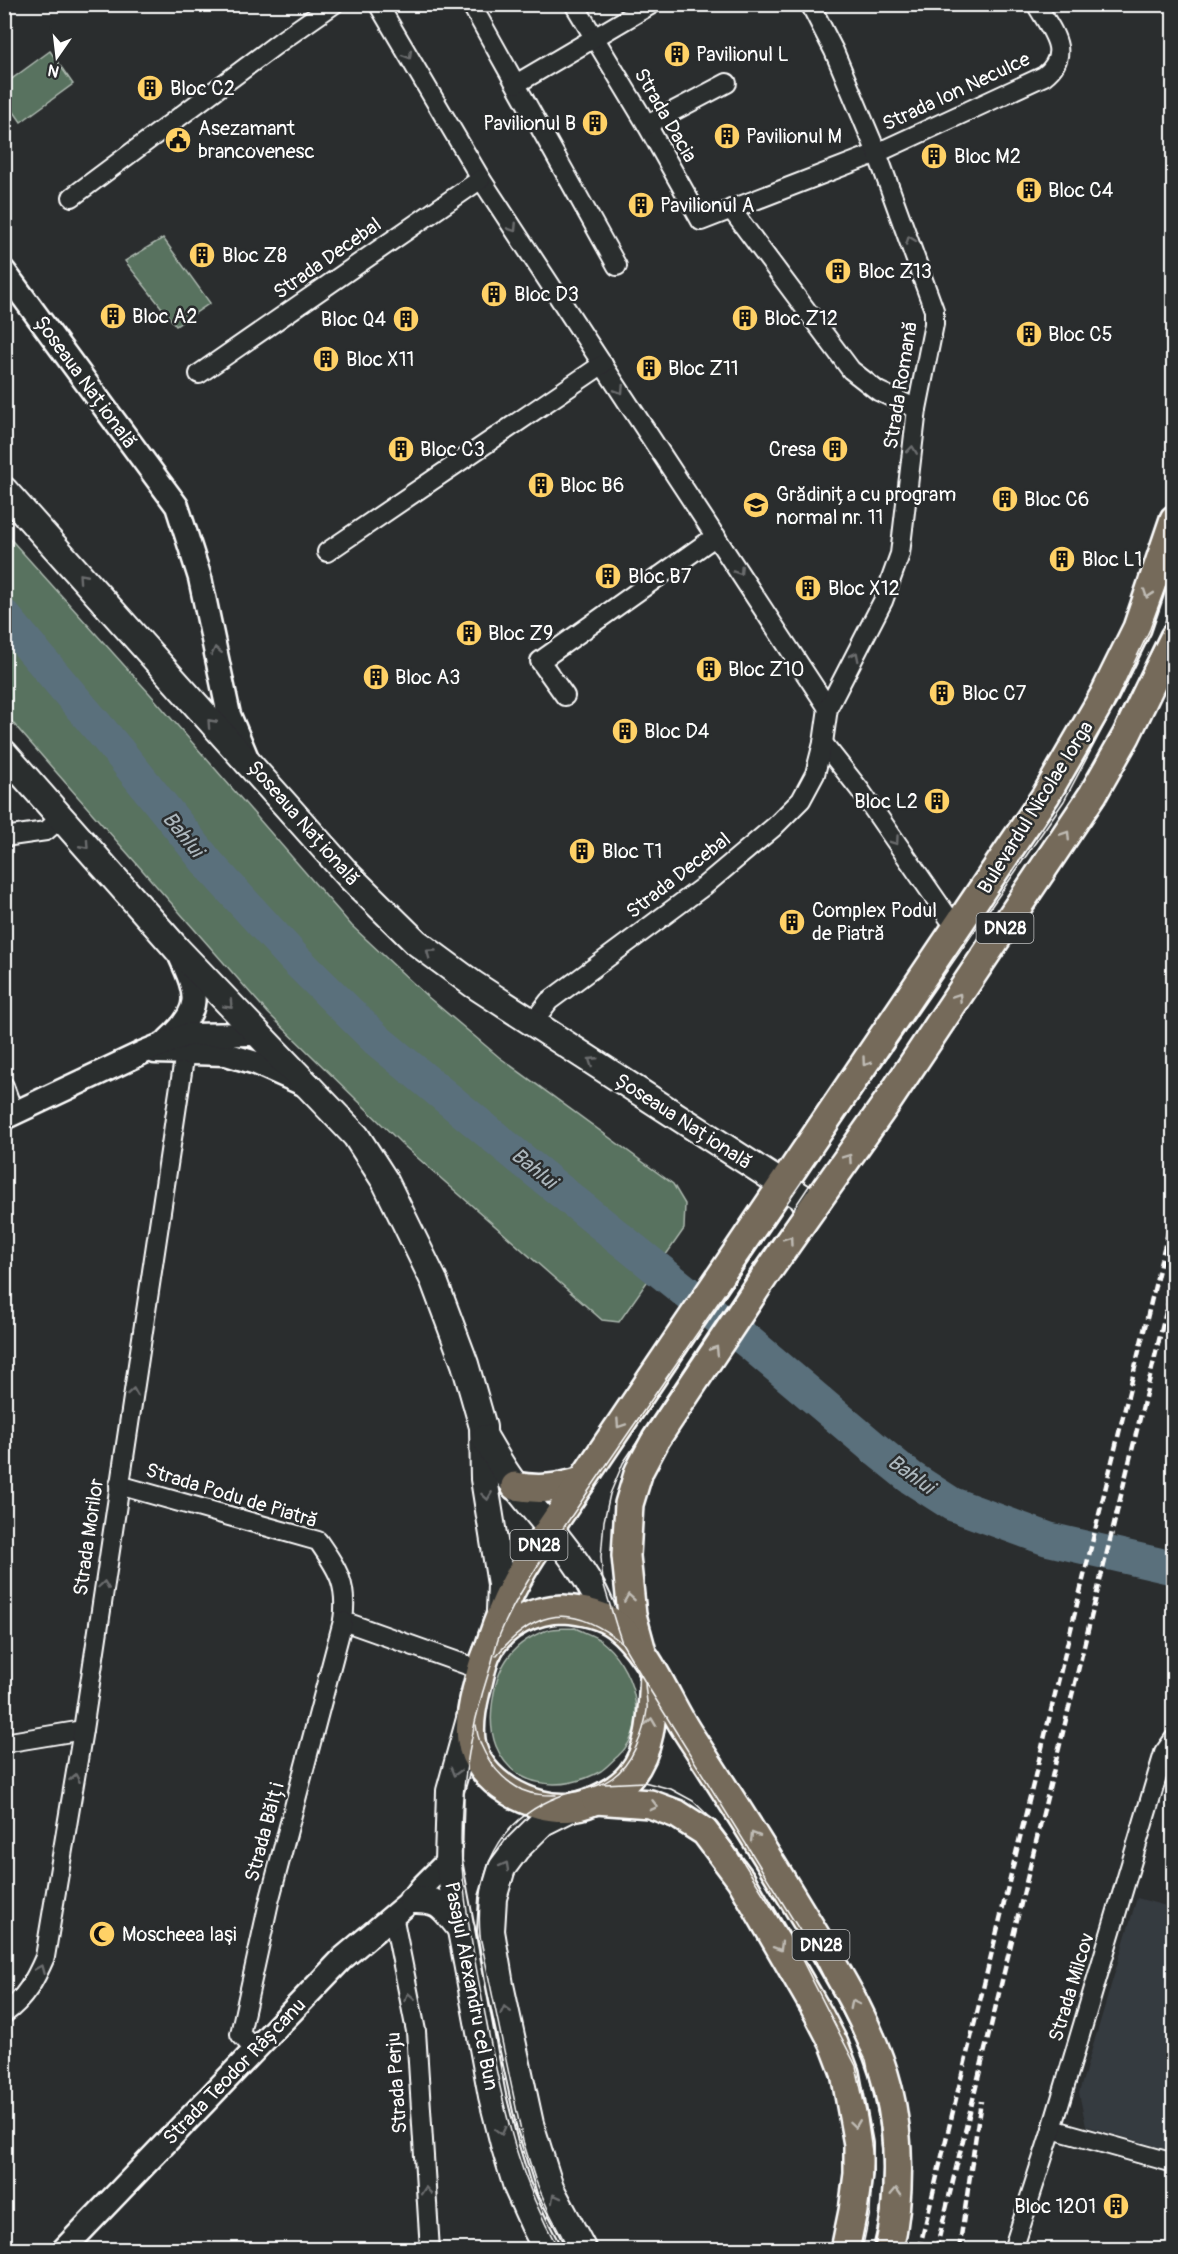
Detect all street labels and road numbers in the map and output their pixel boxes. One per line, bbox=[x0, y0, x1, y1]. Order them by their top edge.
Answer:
street label: Strada Ion Neculce bbox=[879, 46, 1034, 137]
street label: Strada Dacia bbox=[629, 64, 703, 167]
street label: Strada Decebal bbox=[269, 212, 386, 305]
street label: Șoseaua Națională bbox=[29, 311, 142, 454]
street label: Strada Romană bbox=[878, 319, 923, 451]
street label: Bulevardul Nicolae Iorga bbox=[972, 716, 1099, 898]
street label: Șoseaua Națională bbox=[242, 755, 365, 891]
street label: Strada Decebal bbox=[621, 827, 736, 924]
road number: DN28 bbox=[976, 913, 1034, 943]
street label: Șoseaua Națională bbox=[610, 1068, 757, 1175]
street label: Strada Podu de Piatră bbox=[143, 1457, 321, 1534]
street label: Strada Morilor bbox=[68, 1477, 109, 1597]
road number: DN28 bbox=[510, 1530, 568, 1560]
street label: Strada Bălți bbox=[239, 1780, 290, 1884]
street label: Pasajul Alexandru cel Bun bbox=[439, 1880, 504, 2092]
road number: DN28 bbox=[792, 1930, 850, 1960]
street label: Strada Milcov bbox=[1043, 1930, 1100, 2044]
street label: Strada Teodor Râșcanu bbox=[158, 1993, 311, 2150]
street label: Strada Perju bbox=[380, 2031, 413, 2135]

